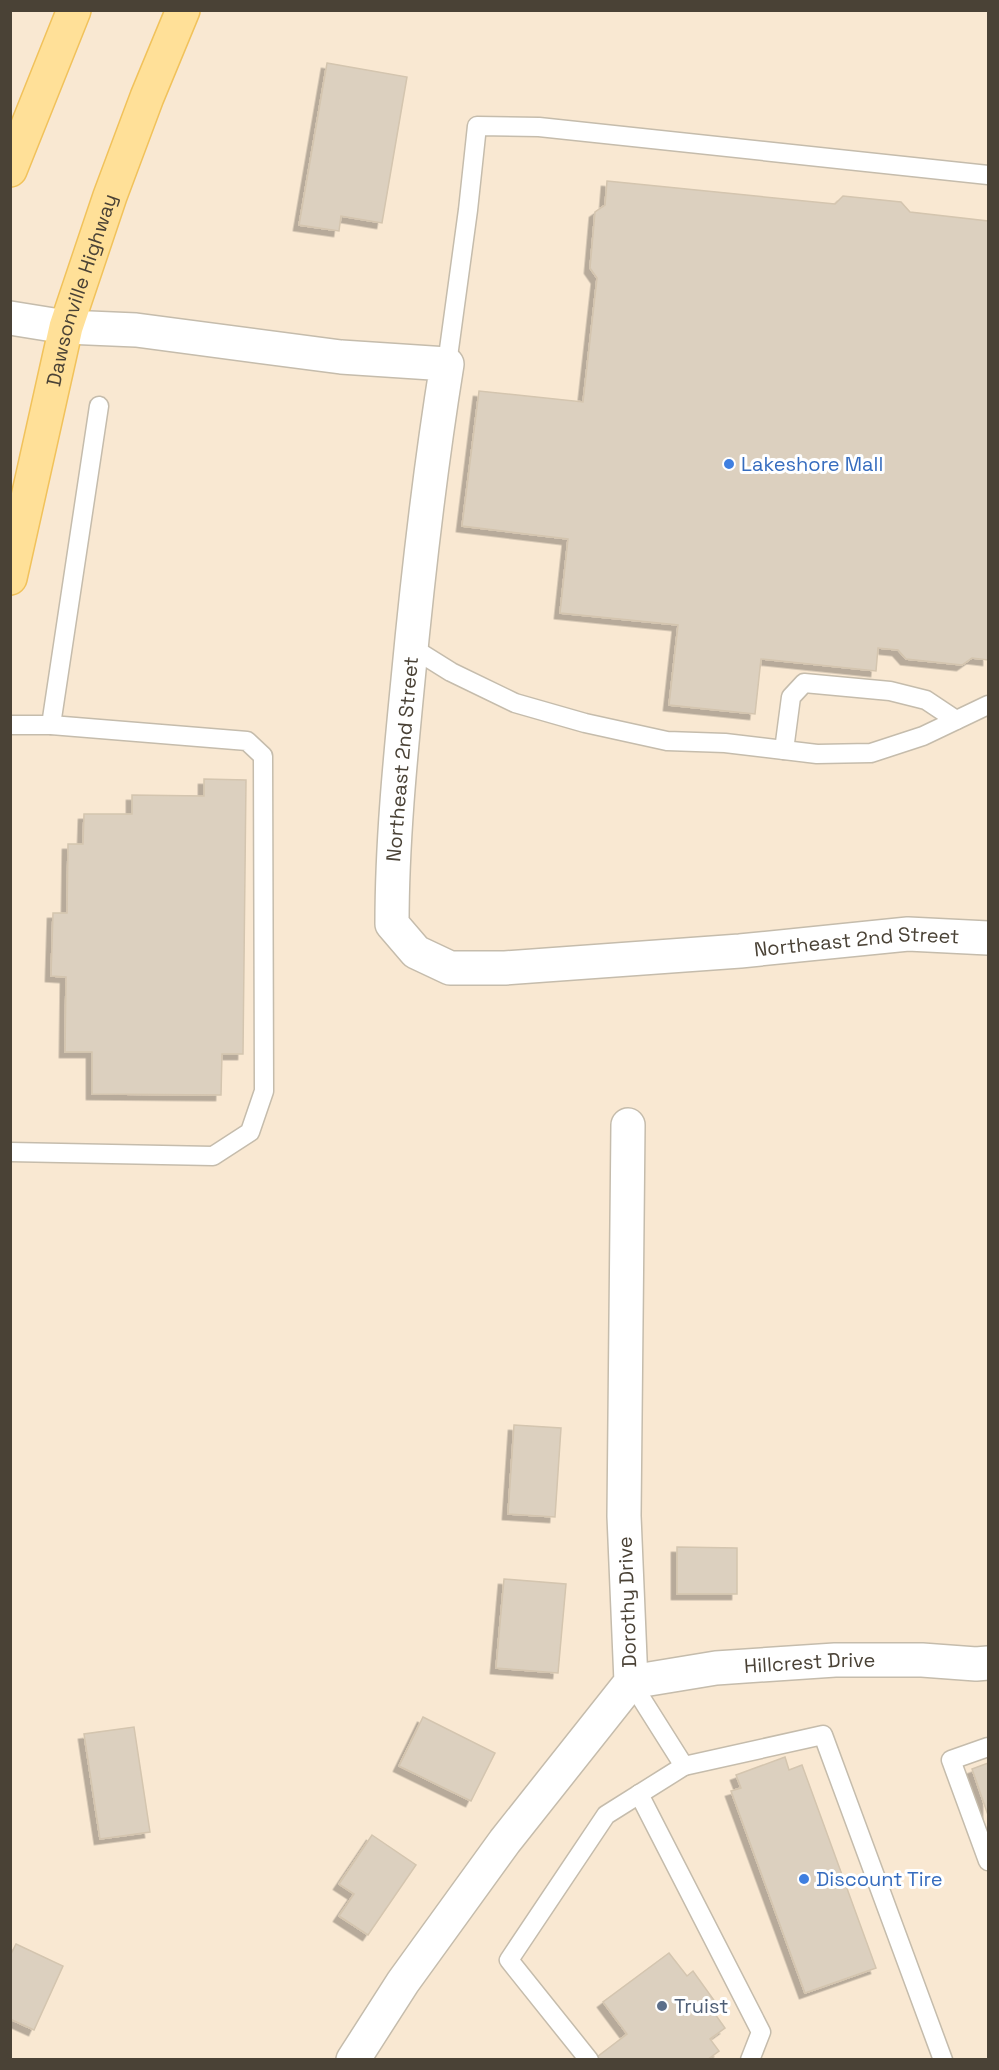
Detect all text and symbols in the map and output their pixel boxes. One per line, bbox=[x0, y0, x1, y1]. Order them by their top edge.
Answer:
street label: Dawsonville Highway bbox=[40, 190, 123, 389]
place label: Lakeshore Mall bbox=[741, 451, 883, 477]
marker: Lakeshore Mall bbox=[722, 457, 736, 471]
street label: Northeast 2nd Street bbox=[380, 655, 424, 863]
street label: Northeast 2nd Street bbox=[753, 921, 960, 963]
street label: Dorothy Drive bbox=[612, 1536, 642, 1668]
street label: Hillcrest Drive bbox=[743, 1647, 875, 1679]
place label: Discount Tire bbox=[816, 1866, 943, 1892]
marker: Discount Tire bbox=[797, 1872, 811, 1886]
place label: Truist bbox=[674, 1993, 728, 2019]
marker: Truist bbox=[655, 1999, 669, 2013]

